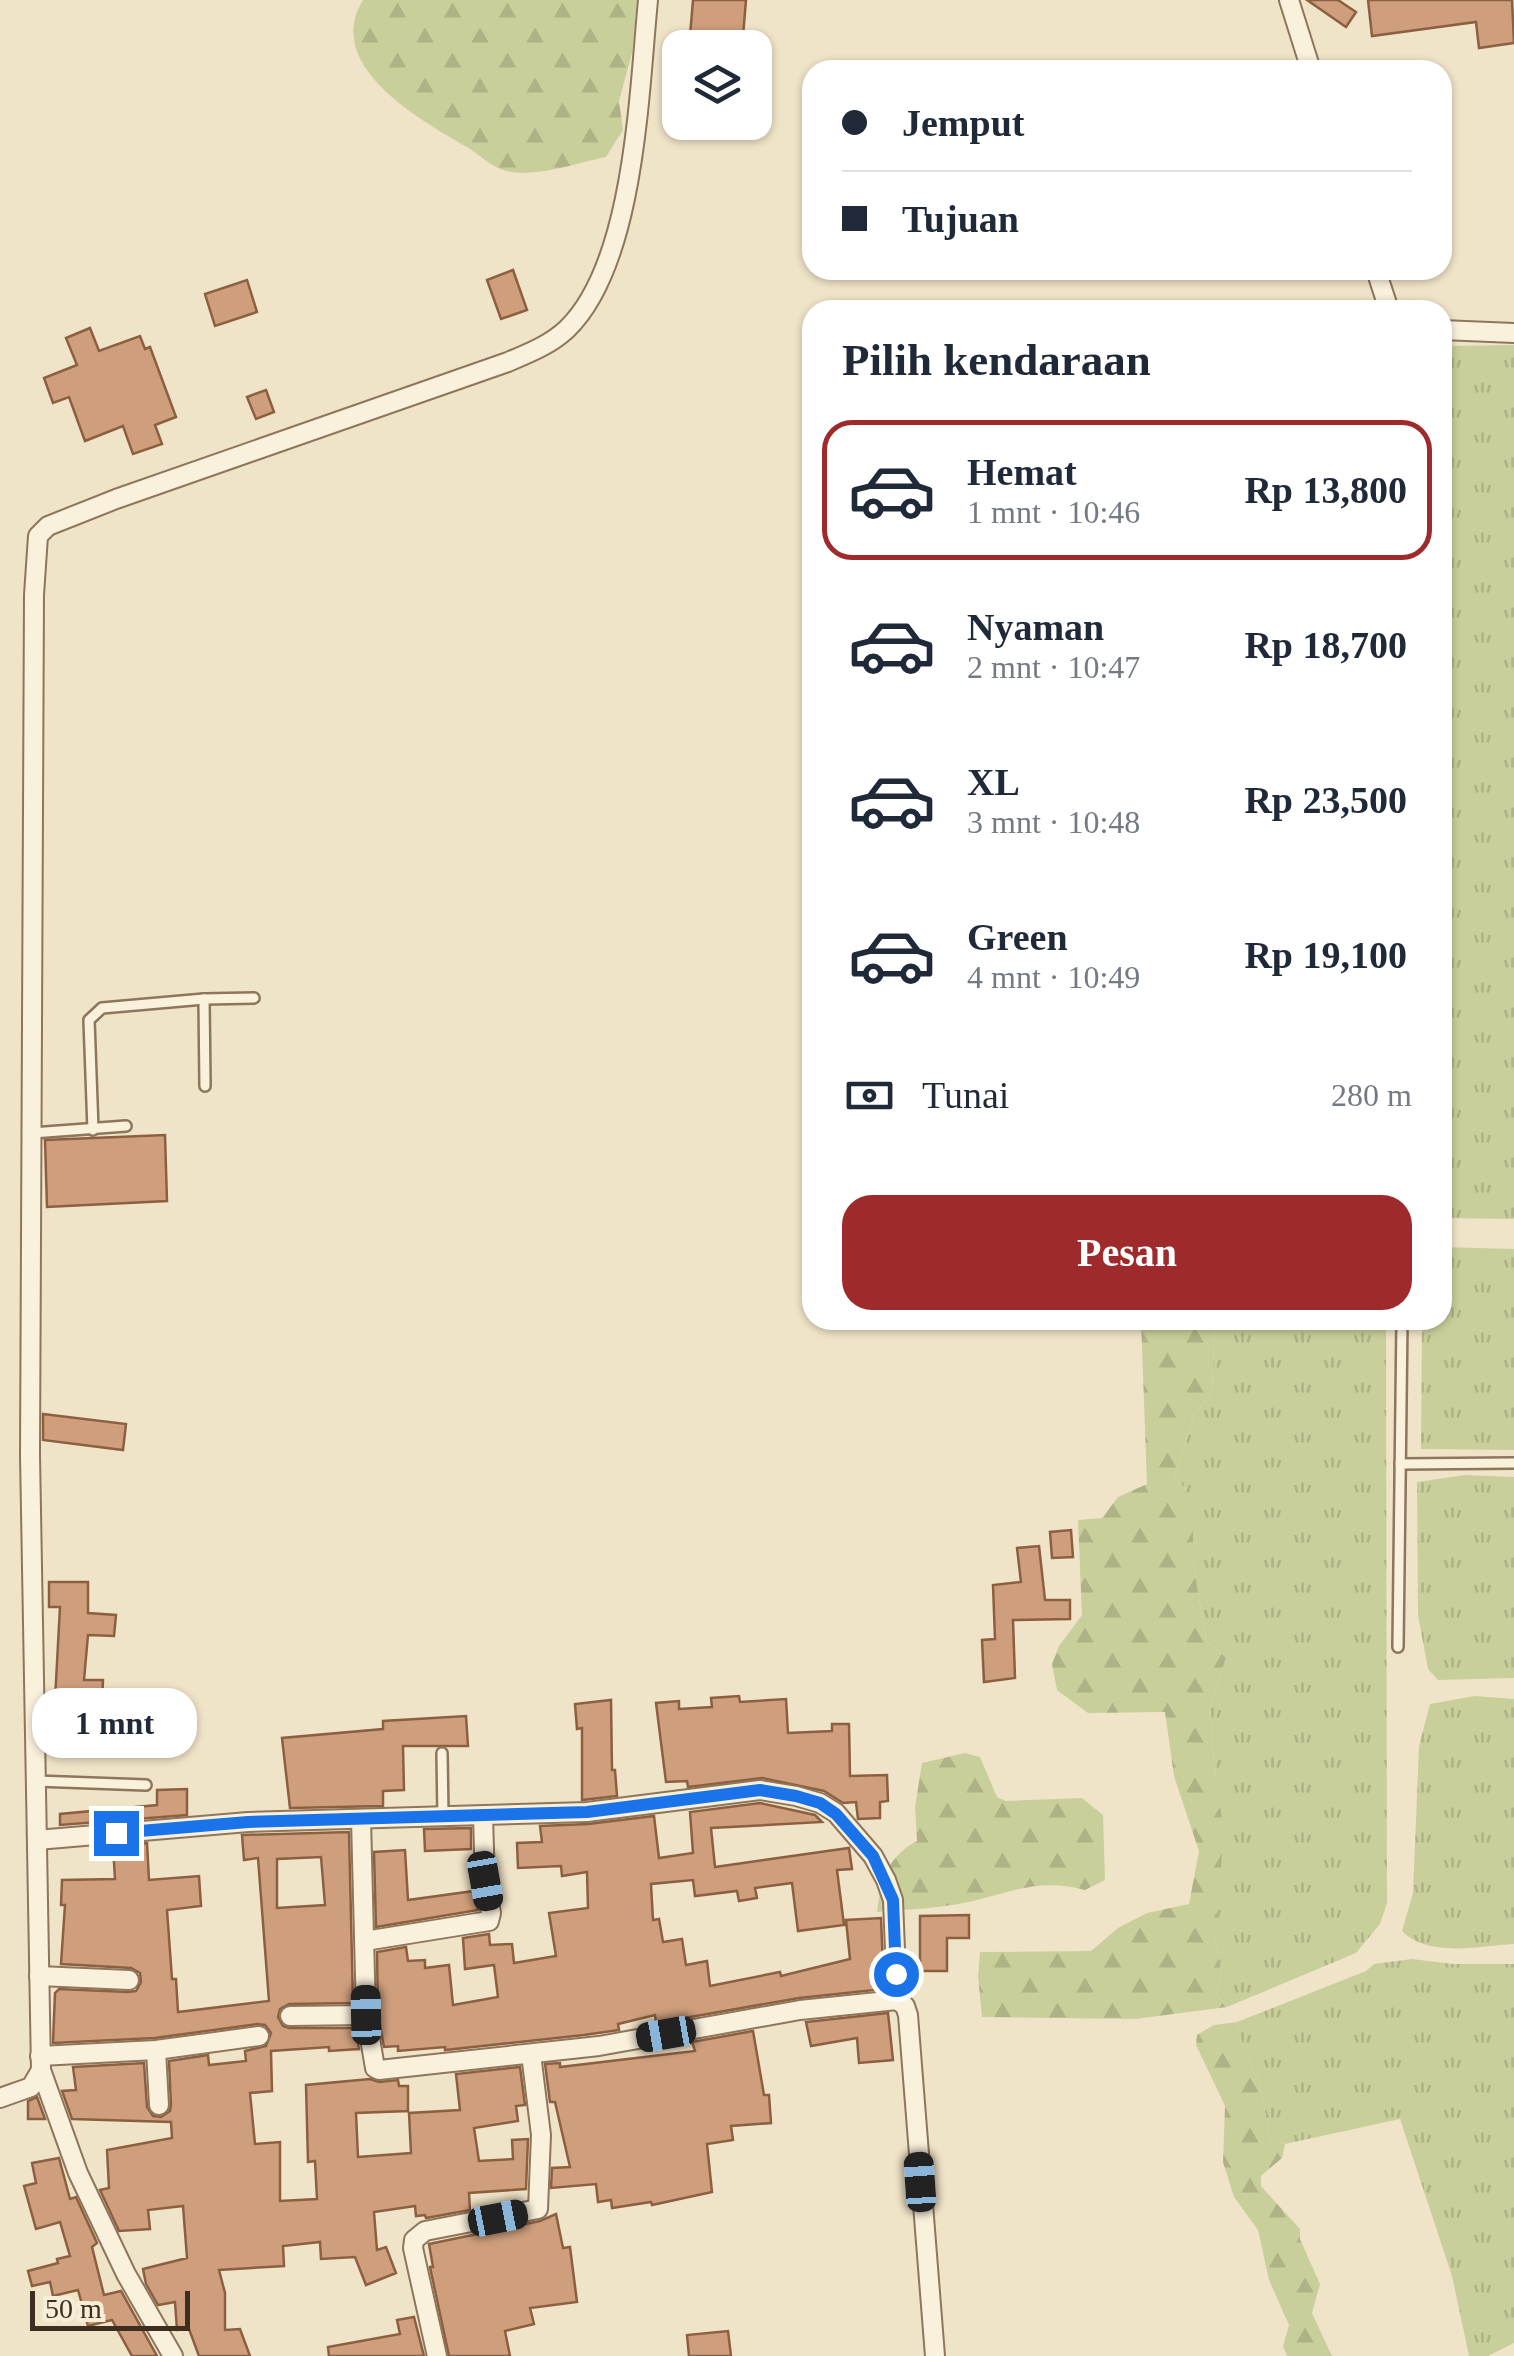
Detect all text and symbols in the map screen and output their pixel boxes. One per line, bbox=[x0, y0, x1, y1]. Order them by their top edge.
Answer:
map controls bbox=[662, 30, 772, 140]
button: layers bbox=[662, 30, 772, 140]
text: Jemput bbox=[902, 102, 1024, 144]
text: Tujuan bbox=[902, 198, 1019, 240]
text: Pilih kendaraan bbox=[842, 335, 1151, 385]
icon: car bbox=[847, 445, 937, 535]
text: Hemat bbox=[967, 451, 1077, 493]
text: Rp 13,800 bbox=[1244, 469, 1407, 511]
text: 1 mnt · 10:46 bbox=[967, 494, 1140, 530]
icon: car bbox=[847, 600, 937, 690]
text: Nyaman bbox=[967, 606, 1104, 648]
text: Rp 18,700 bbox=[1244, 624, 1407, 666]
text: 2 mnt · 10:47 bbox=[967, 649, 1140, 685]
icon: car bbox=[847, 755, 937, 845]
text: XL bbox=[967, 761, 1020, 803]
text: Rp 23,500 bbox=[1244, 779, 1407, 821]
text: 3 mnt · 10:48 bbox=[967, 804, 1140, 840]
icon: car bbox=[847, 910, 937, 1000]
text: Green bbox=[967, 916, 1068, 958]
text: Rp 19,100 bbox=[1244, 934, 1407, 976]
text: 4 mnt · 10:49 bbox=[967, 959, 1140, 995]
icon: cash bbox=[842, 1068, 897, 1123]
text: Tunai bbox=[922, 1074, 1009, 1116]
text: 280 m bbox=[1331, 1077, 1412, 1113]
button: Pesan bbox=[842, 1195, 1412, 1310]
callout: 1 mnt bbox=[34, 1688, 198, 1758]
text: 1 mnt bbox=[75, 1705, 154, 1741]
route end bbox=[94, 1811, 139, 1856]
car bbox=[465, 1849, 505, 1913]
route start bbox=[874, 1952, 919, 1997]
car bbox=[350, 1985, 382, 2045]
car bbox=[634, 2014, 698, 2054]
car bbox=[903, 2151, 937, 2213]
car bbox=[466, 2198, 530, 2238]
scale bar bbox=[30, 2286, 190, 2330]
text: 50 m bbox=[45, 2293, 102, 2324]

